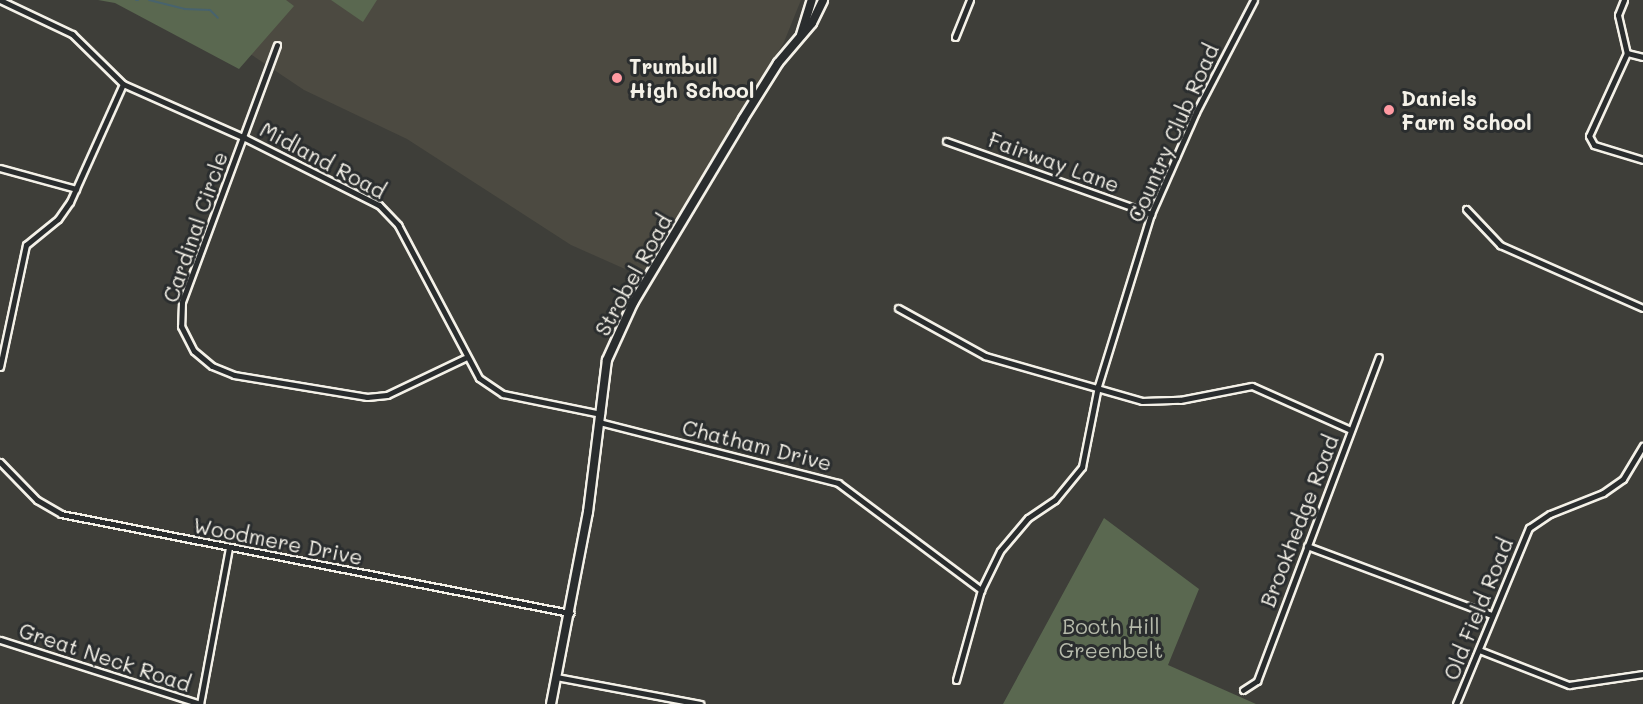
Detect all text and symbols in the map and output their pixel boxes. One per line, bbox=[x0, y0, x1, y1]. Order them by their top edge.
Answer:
street label: Country Club Road bbox=[1122, 40, 1224, 226]
place label: Trumbull High School bbox=[629, 53, 754, 103]
marker: Trumbull High School bbox=[610, 71, 624, 85]
place label: Daniels Farm School bbox=[1401, 85, 1532, 135]
marker: Daniels Farm School bbox=[1382, 103, 1396, 117]
street label: Midland Road bbox=[256, 116, 390, 204]
street label: Fairway Lane bbox=[985, 127, 1123, 197]
street label: Cardinal Circle bbox=[157, 148, 233, 306]
street label: Strobel Road bbox=[589, 210, 677, 340]
street label: Chatham Drive bbox=[680, 414, 834, 476]
street label: Brookhedge Road bbox=[1255, 432, 1343, 610]
street label: Woodmere Drive bbox=[191, 512, 365, 570]
street label: Old Field Road bbox=[1438, 534, 1518, 684]
park label: Booth Hill Greenbelt bbox=[1059, 613, 1163, 663]
street label: Great Neck Road bbox=[16, 617, 194, 697]

